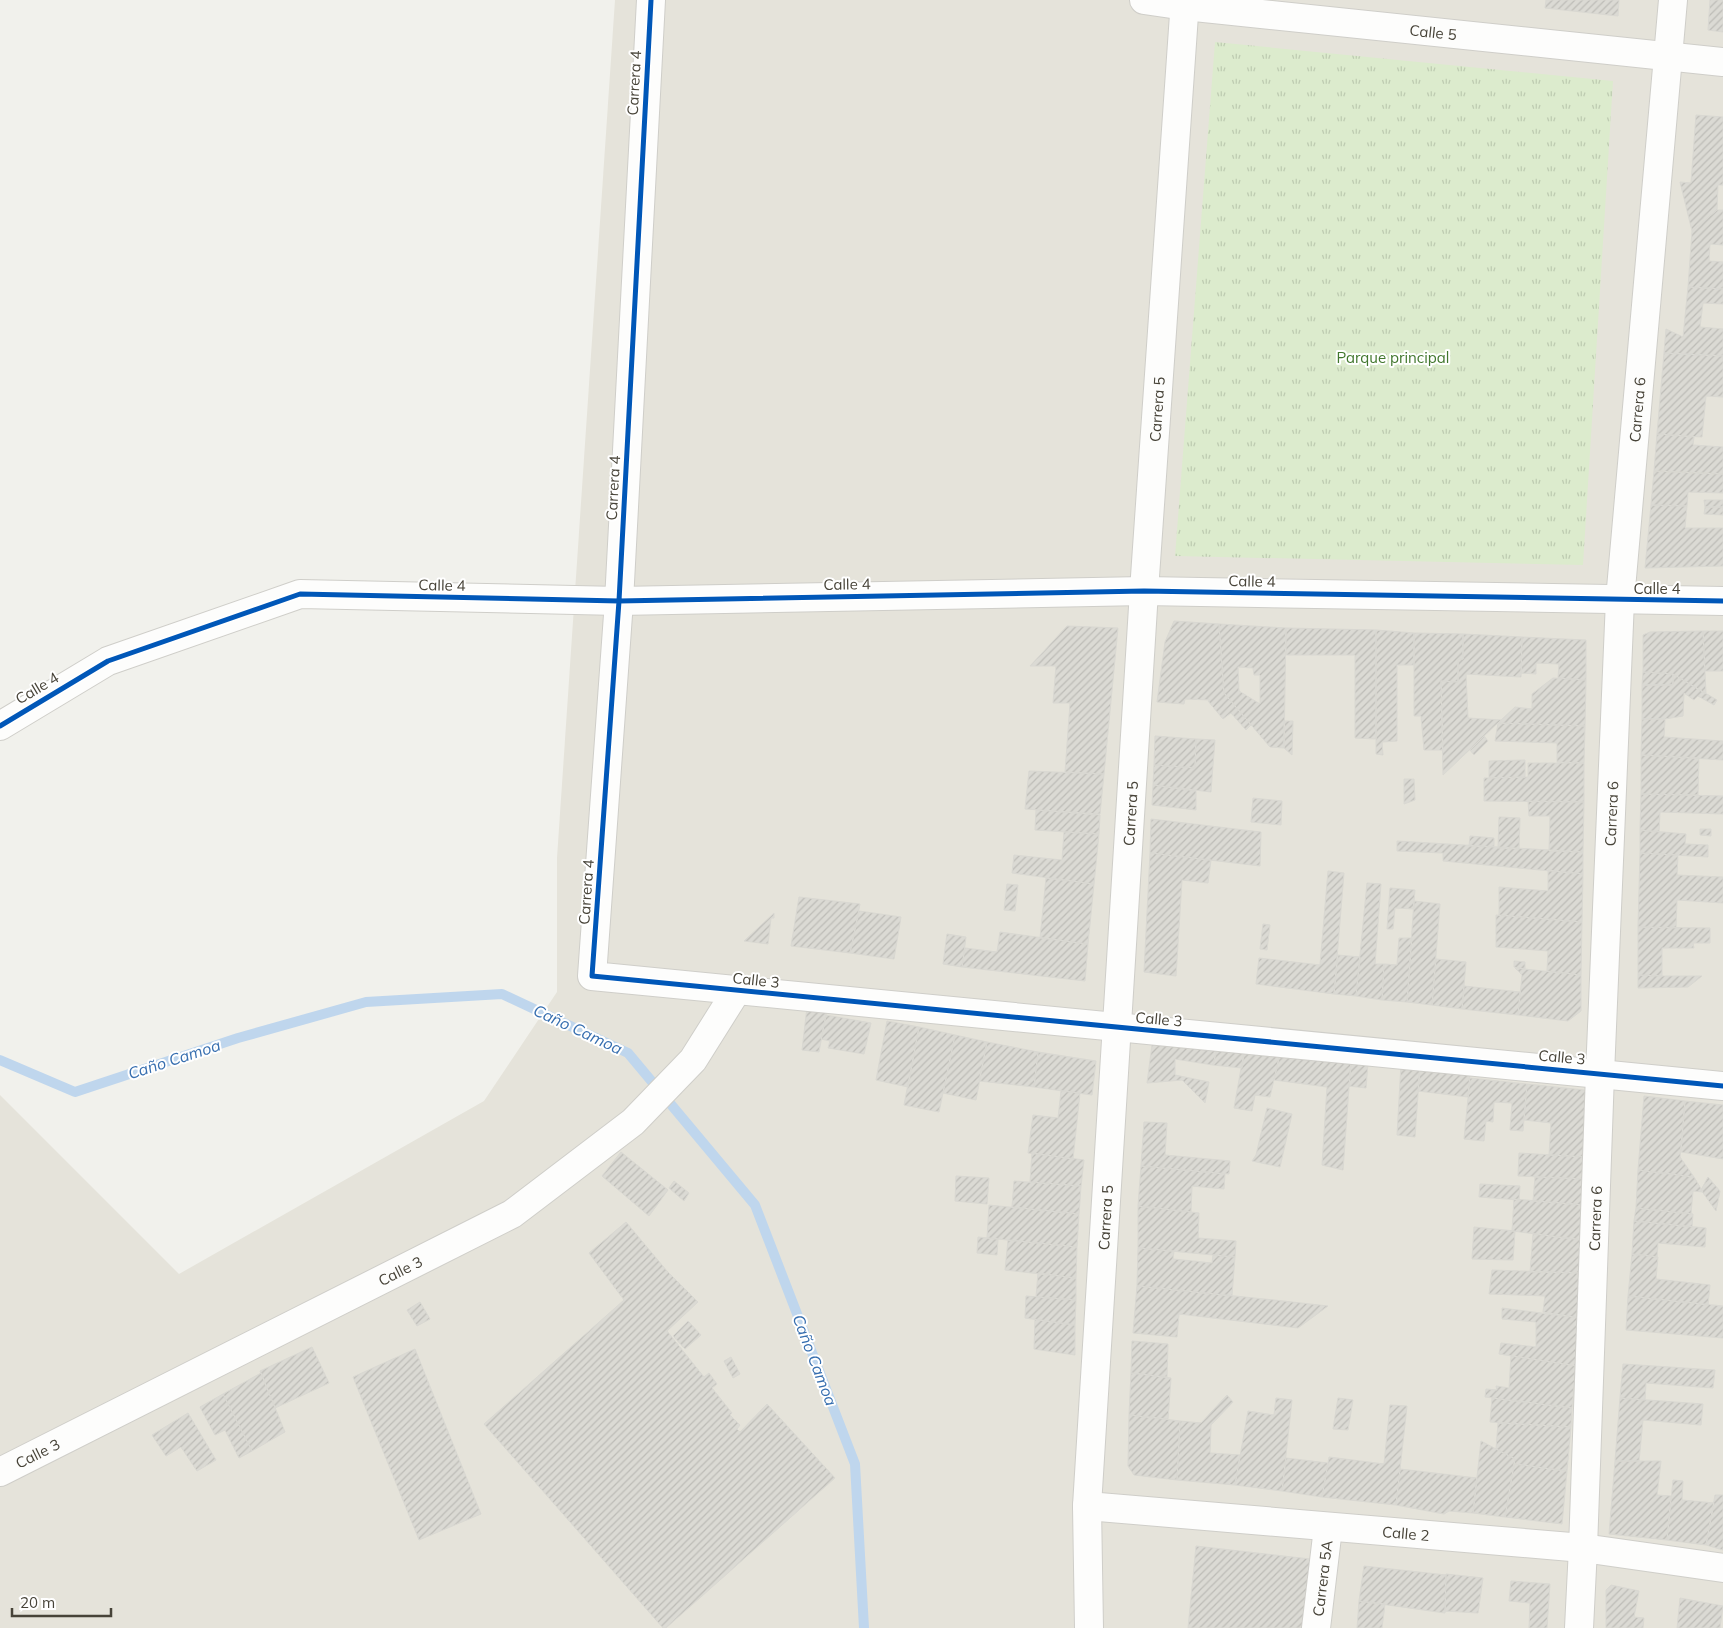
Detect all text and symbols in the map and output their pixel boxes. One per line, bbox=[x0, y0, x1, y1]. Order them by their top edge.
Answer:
street label: Calle 5 bbox=[1409, 20, 1458, 44]
street label: Carrera 4 bbox=[623, 50, 645, 116]
park label: Parque principal bbox=[1337, 348, 1449, 367]
street label: Carrera 5 bbox=[1145, 376, 1168, 442]
street label: Carrera 6 bbox=[1624, 376, 1649, 443]
street label: Carrera 4 bbox=[602, 455, 624, 521]
street label: Calle 4 bbox=[1228, 571, 1276, 591]
street label: Calle 4 bbox=[823, 574, 871, 594]
street label: Calle 4 bbox=[418, 575, 466, 595]
street label: Calle 4 bbox=[1633, 579, 1681, 598]
street label: Calle 4 bbox=[12, 668, 62, 708]
street label: Carrera 5 bbox=[1119, 780, 1142, 847]
street label: Carrera 6 bbox=[1600, 781, 1622, 847]
street label: Carrera 4 bbox=[574, 859, 598, 925]
street label: Calle 3 bbox=[732, 968, 780, 992]
water label: Caño Camoa bbox=[530, 1000, 626, 1059]
street label: Calle 3 bbox=[1135, 1007, 1183, 1031]
water label: Caño Camoa bbox=[125, 1035, 223, 1083]
street label: Calle 3 bbox=[1538, 1045, 1586, 1069]
street label: Carrera 5 bbox=[1093, 1184, 1116, 1251]
street label: Carrera 6 bbox=[1584, 1185, 1605, 1251]
street label: Calle 3 bbox=[375, 1251, 425, 1290]
water label: Caño Camoa bbox=[788, 1312, 842, 1409]
street label: Calle 3 bbox=[12, 1434, 63, 1472]
street label: Calle 2 bbox=[1381, 1522, 1430, 1544]
street label: Carrera 5A bbox=[1308, 1539, 1336, 1617]
scale bar bbox=[12, 1586, 111, 1618]
text: 20 m bbox=[20, 1593, 55, 1612]

